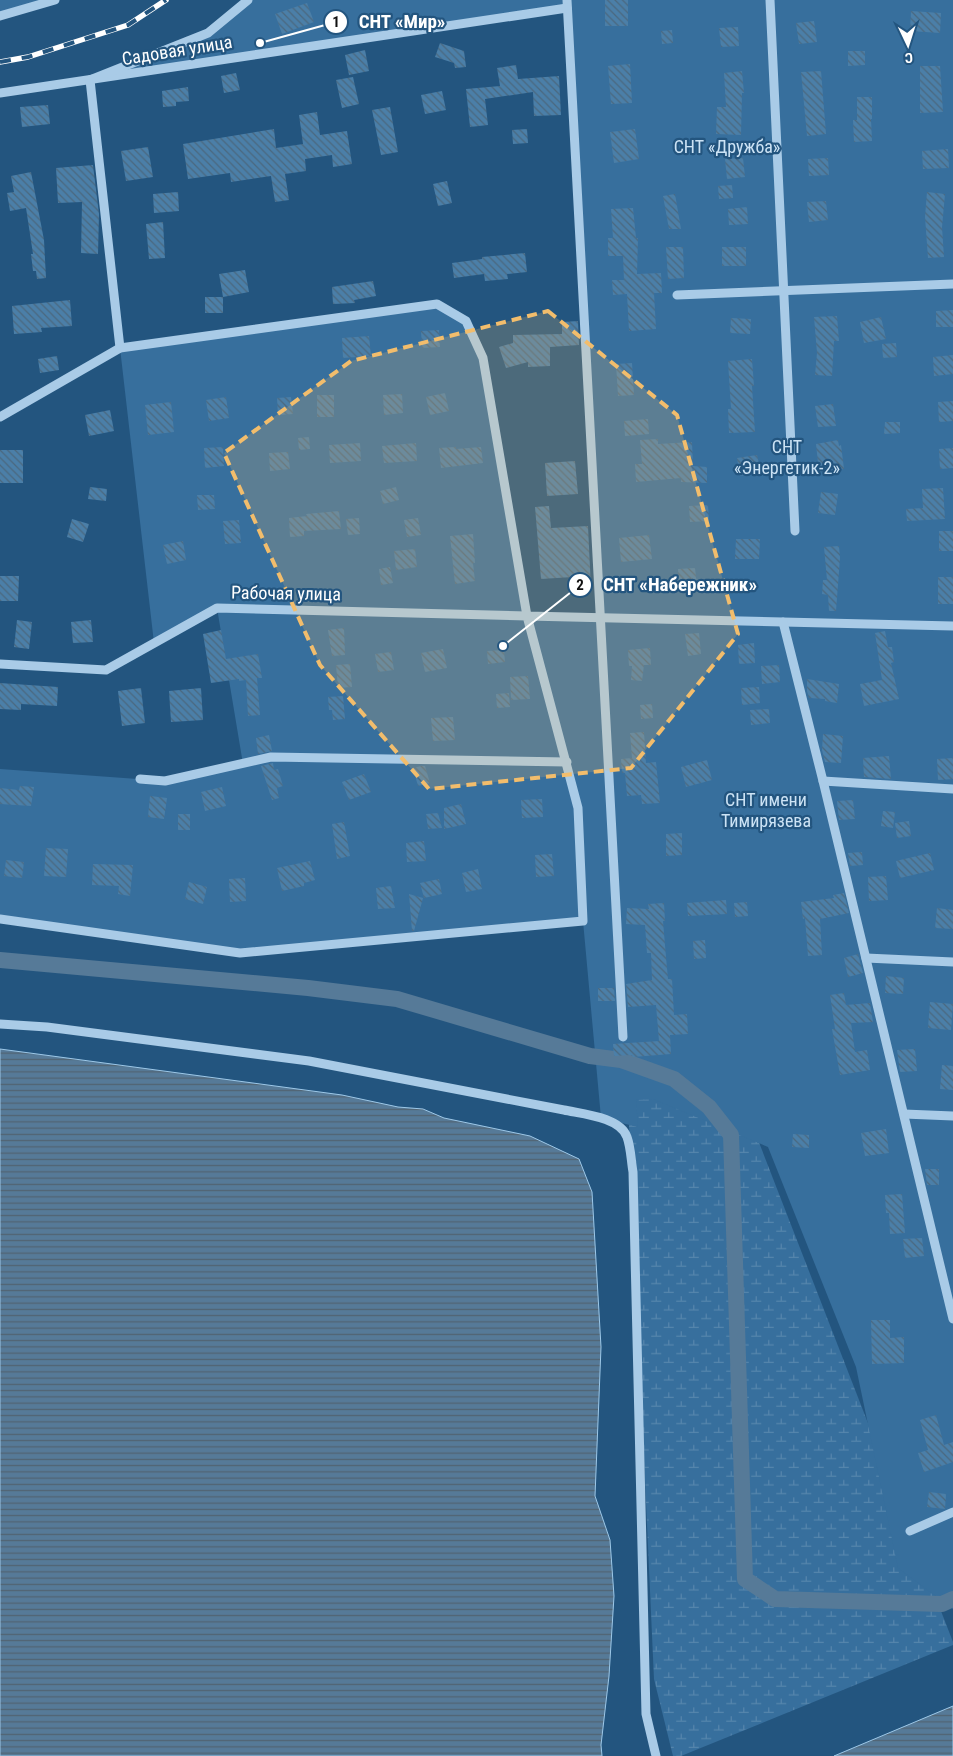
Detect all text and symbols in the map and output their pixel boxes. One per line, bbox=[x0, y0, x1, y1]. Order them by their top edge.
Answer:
callout: СНТ «Мир» bbox=[323, 5, 456, 39]
text: СНТ «Мир» bbox=[359, 10, 445, 33]
text: 1 bbox=[332, 13, 340, 31]
north arrow bbox=[883, 20, 933, 70]
street label: Садовая улица bbox=[120, 31, 234, 69]
text: С bbox=[904, 50, 913, 66]
park label: СНТ «Дружба» bbox=[674, 136, 780, 157]
park label: СНТ «Энергетик-2» bbox=[734, 436, 840, 478]
callout: СНТ «Набережник» bbox=[568, 568, 767, 602]
text: СНТ «Набережник» bbox=[603, 573, 757, 596]
text: 2 bbox=[576, 576, 584, 594]
street label: Рабочая улица bbox=[231, 582, 341, 604]
park label: СНТ имени Тимирязева bbox=[721, 789, 811, 831]

